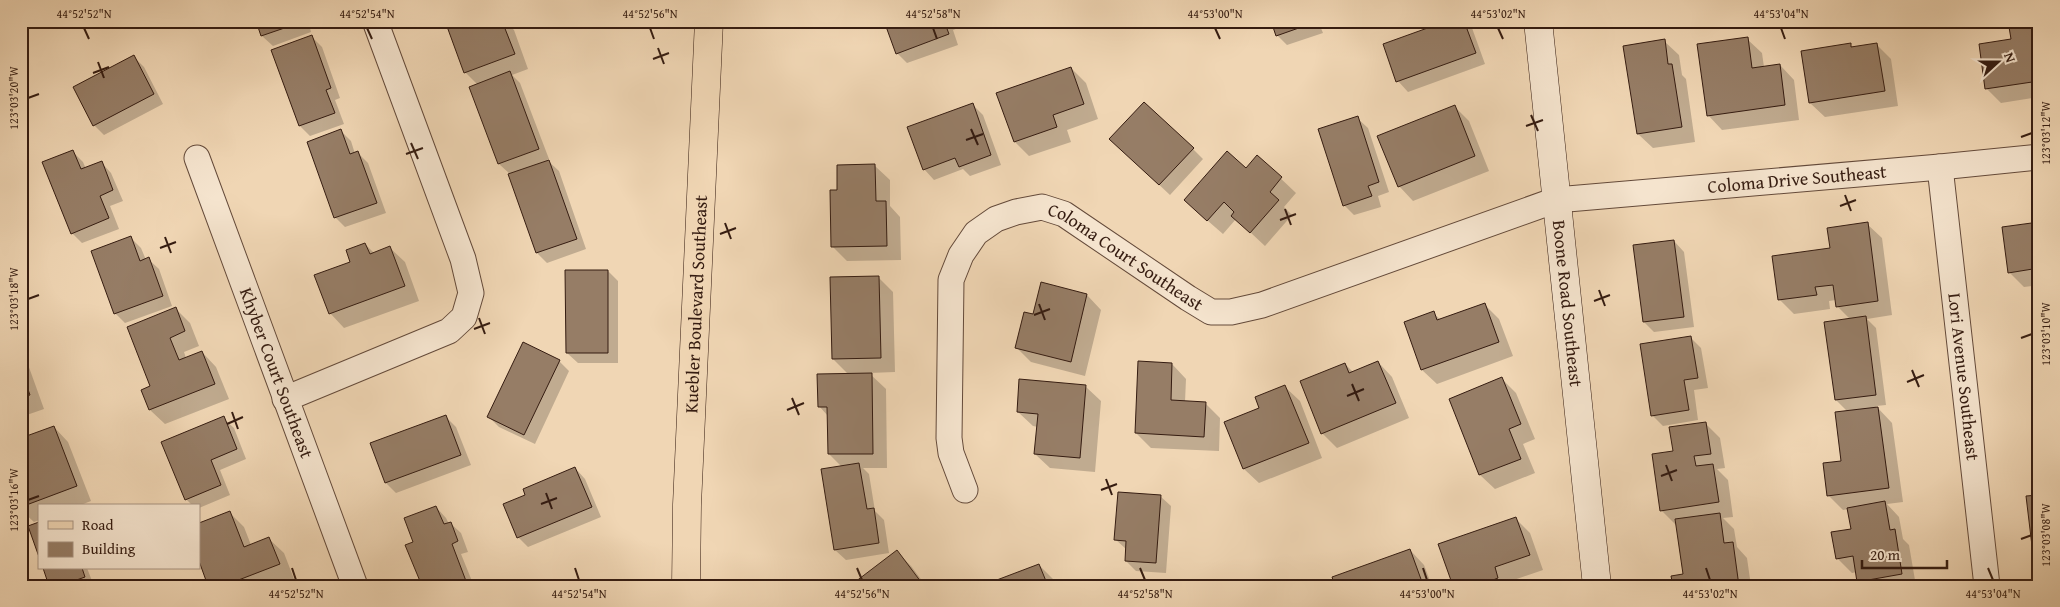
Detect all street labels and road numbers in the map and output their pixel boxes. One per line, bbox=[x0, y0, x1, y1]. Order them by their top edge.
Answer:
street label: Coloma Drive Southeast bbox=[1706, 158, 1888, 200]
street label: Kuebler Boulevard Southeast bbox=[677, 194, 714, 414]
street label: Coloma Court Southeast bbox=[1045, 196, 1209, 318]
street label: Boone Road Southeast bbox=[1546, 219, 1590, 389]
street label: Khyber Court Southeast bbox=[233, 284, 321, 462]
street label: Lori Avenue Southeast bbox=[1941, 291, 1987, 462]

